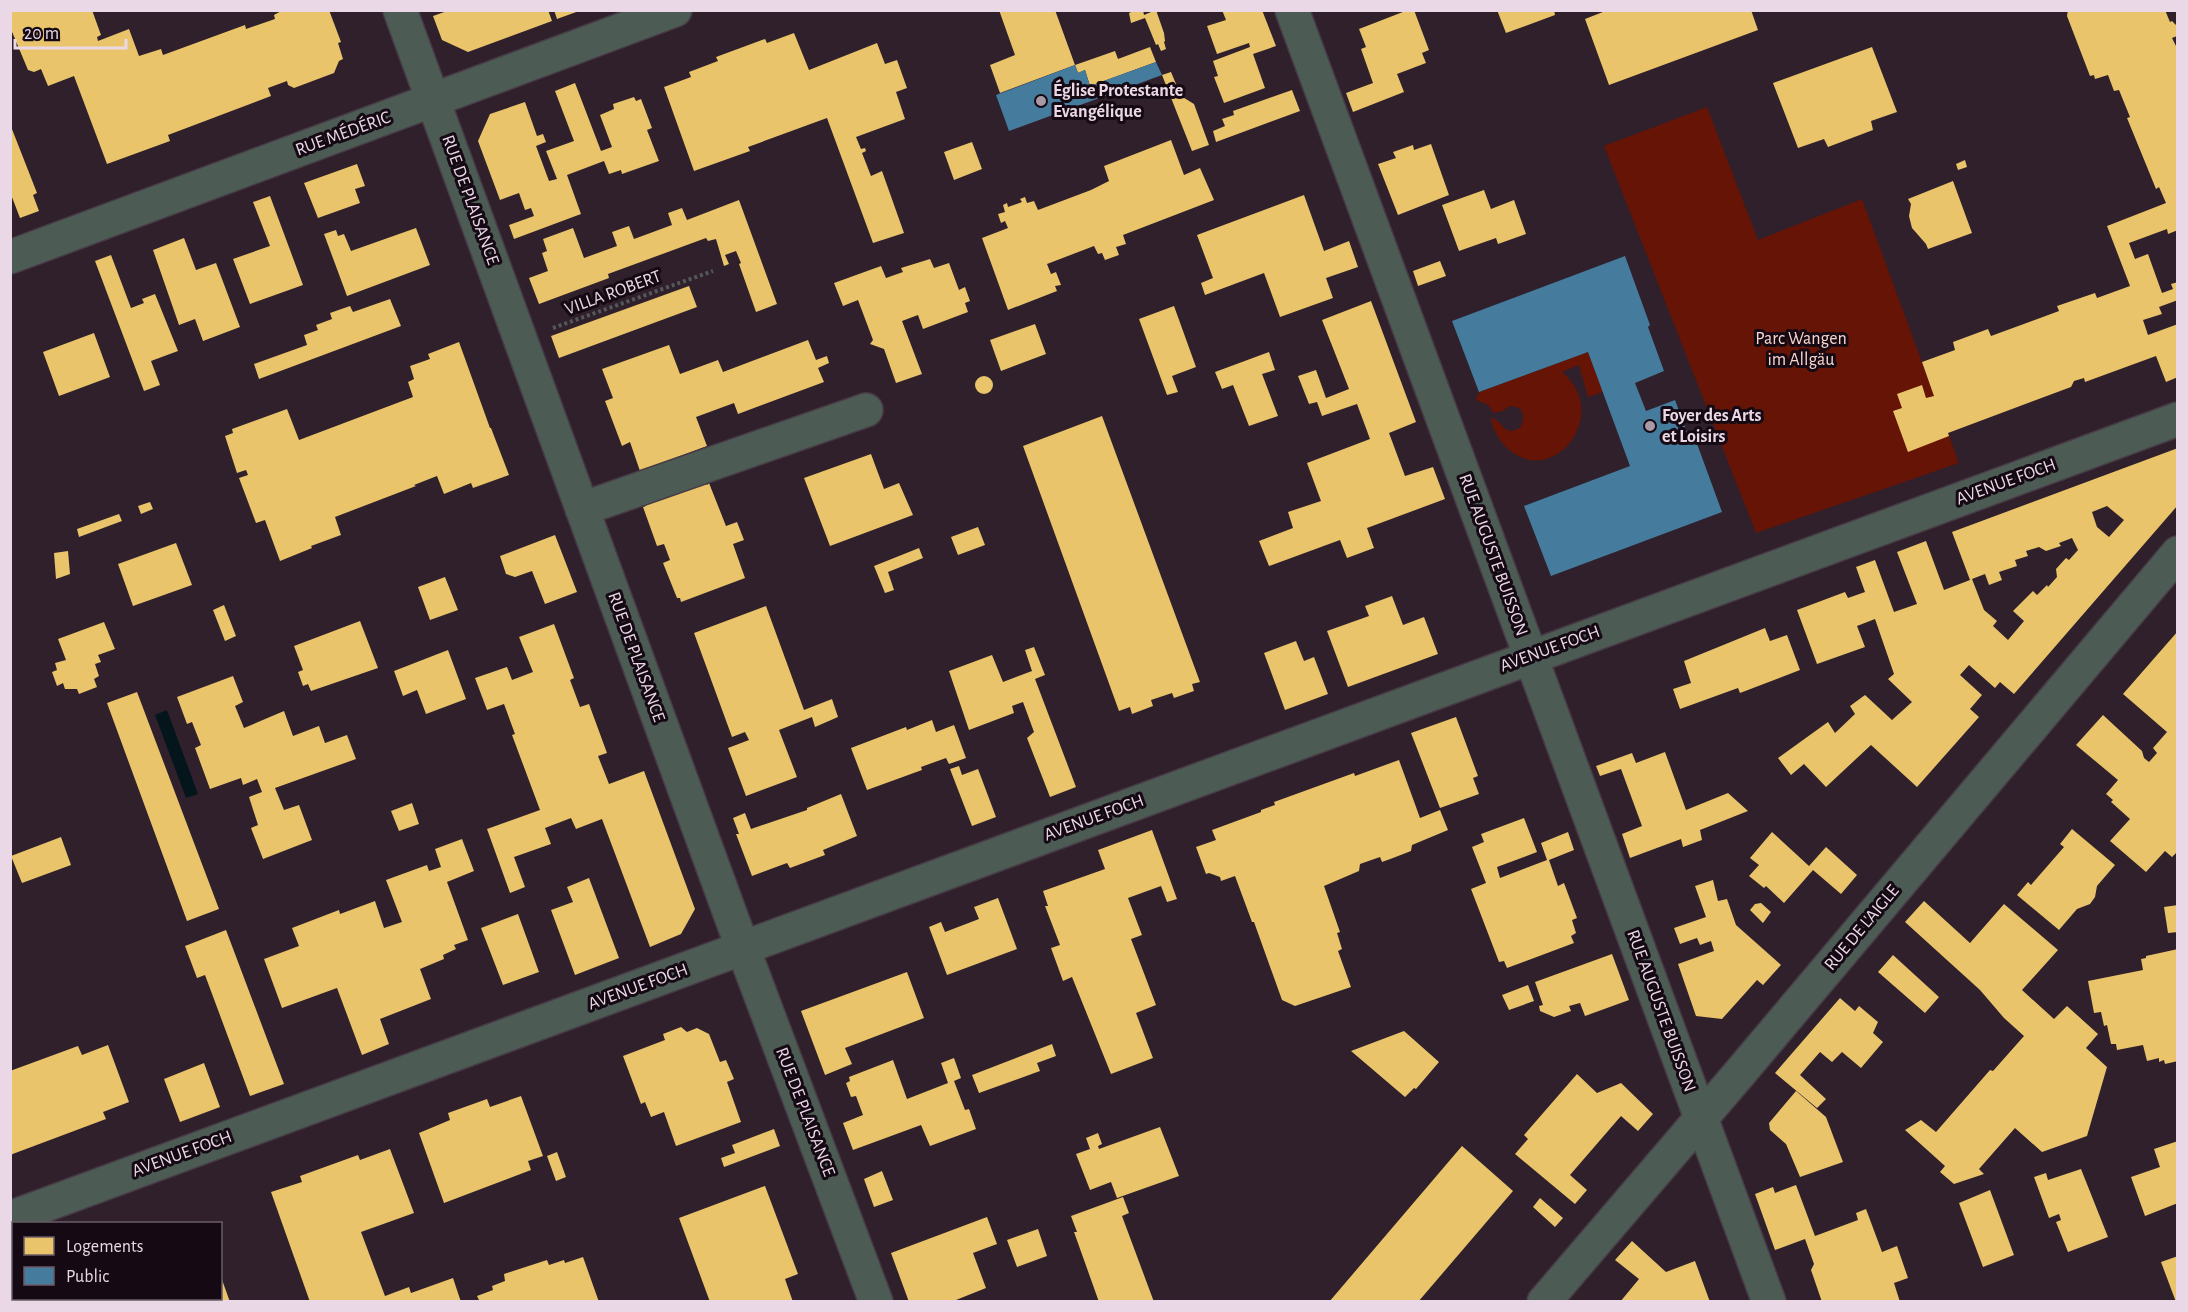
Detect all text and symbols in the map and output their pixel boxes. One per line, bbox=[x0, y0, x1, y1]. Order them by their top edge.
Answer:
scale bar bbox=[15, 12, 126, 50]
text: 20 m bbox=[24, 25, 59, 43]
place label: Église Protestante Evangélique bbox=[1053, 79, 1183, 121]
marker: Église Protestante Evangélique bbox=[1034, 94, 1048, 108]
street label: RUE MÉDÉRIC bbox=[292, 106, 393, 159]
street label: RUE DE PLAISANCE bbox=[438, 133, 502, 268]
street label: VILLA ROBERT bbox=[562, 267, 664, 319]
park label: Parc Wangen im Allgäu bbox=[1755, 330, 1847, 369]
place label: Foyer des Arts et Loisirs bbox=[1662, 407, 1761, 446]
marker: Foyer des Arts et Loisirs bbox=[1643, 419, 1657, 433]
street label: AVENUE FOCH bbox=[1954, 456, 2058, 508]
street label: RUE AUGUSTE BUISSON bbox=[1455, 472, 1531, 638]
street label: RUE DE PLAISANCE bbox=[604, 590, 668, 725]
street label: AVENUE FOCH bbox=[1498, 623, 1602, 675]
street label: AVENUE FOCH bbox=[1042, 792, 1146, 844]
street label: RUE DE L'AIGLE bbox=[1821, 882, 1903, 974]
street label: RUE AUGUSTE BUISSON bbox=[1623, 928, 1699, 1094]
street label: AVENUE FOCH bbox=[586, 961, 690, 1013]
street label: RUE DE PLAISANCE bbox=[772, 1045, 838, 1179]
street label: AVENUE FOCH bbox=[130, 1128, 234, 1180]
legend bbox=[12, 1222, 222, 1300]
text: Logements bbox=[66, 1238, 144, 1256]
text: Public bbox=[66, 1268, 109, 1286]

